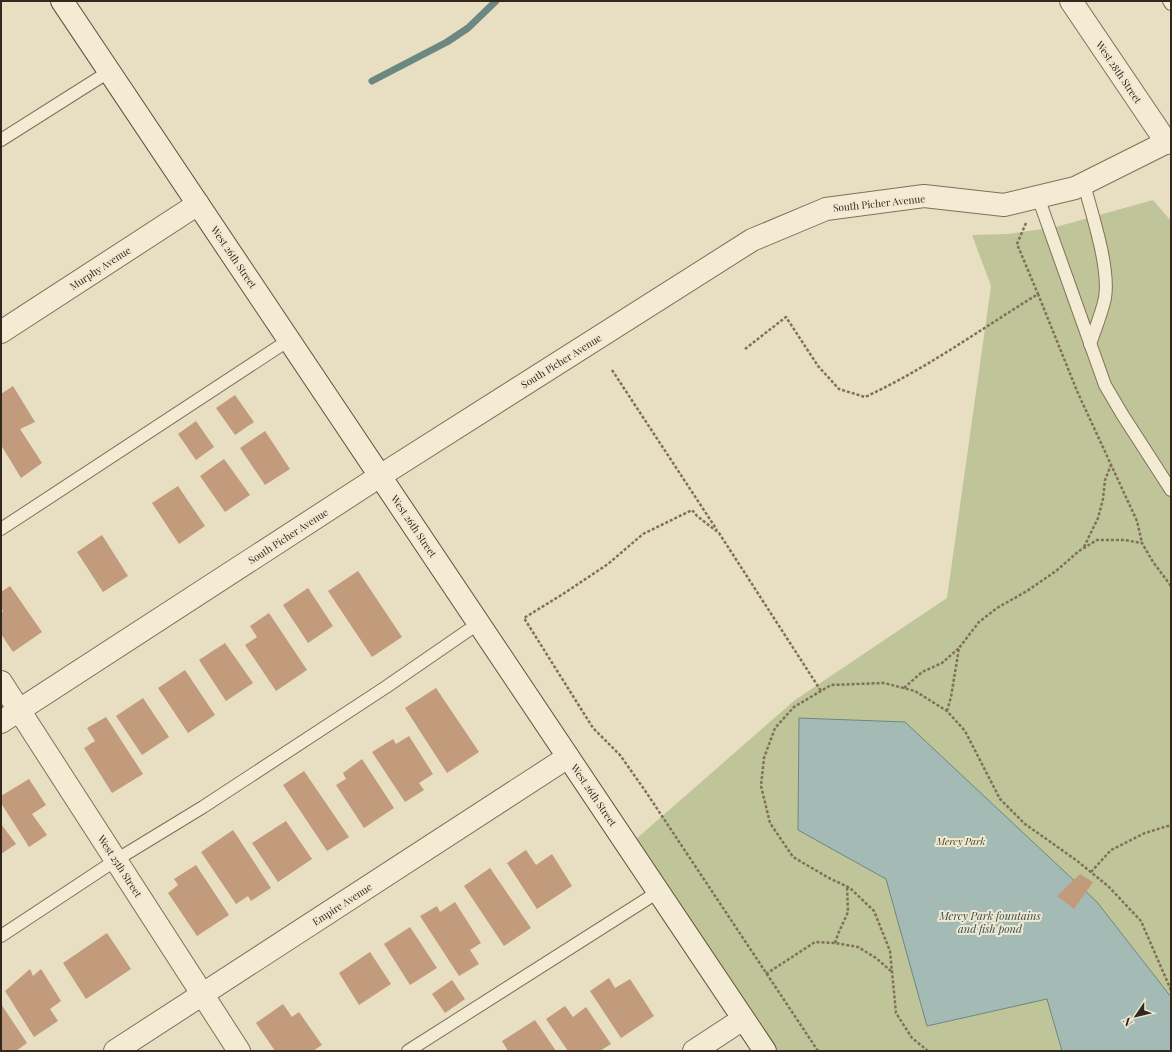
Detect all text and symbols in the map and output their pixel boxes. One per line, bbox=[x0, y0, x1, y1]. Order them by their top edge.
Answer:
street label: West 28th Street bbox=[1092, 37, 1145, 106]
street label: South Picher Avenue bbox=[832, 191, 926, 215]
street label: West 26th Street bbox=[207, 222, 260, 291]
street label: Murphy Avenue bbox=[67, 243, 133, 293]
street label: South Picher Avenue bbox=[518, 331, 604, 391]
street label: West 26th Street bbox=[387, 491, 440, 560]
street label: South Picher Avenue bbox=[245, 505, 331, 567]
street label: West 26th Street bbox=[567, 760, 620, 829]
street label: West 25th Street bbox=[94, 831, 146, 900]
park label: Mercy Park bbox=[936, 834, 985, 848]
street label: Empire Avenue bbox=[310, 880, 374, 928]
water label: Mercy Park fountains and fish pond bbox=[938, 908, 1042, 936]
north arrow bbox=[1116, 996, 1156, 1036]
text: N bbox=[1119, 1014, 1136, 1030]

